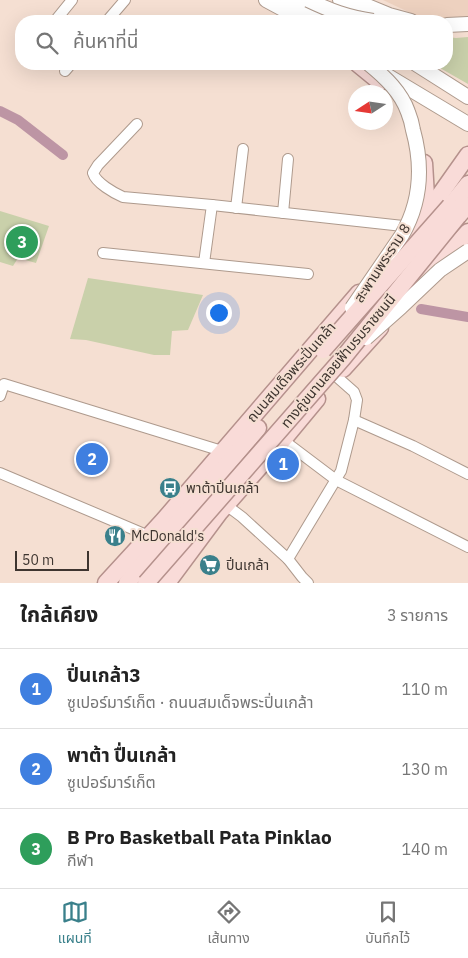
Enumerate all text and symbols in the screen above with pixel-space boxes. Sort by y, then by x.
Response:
search box [15,15,453,70]
icon: search [33,29,61,57]
text: ค้นหาที่นี่ [73,29,138,53]
north arrow [348,85,393,130]
street label: สะพานพระราม 8 [350,220,414,306]
pin: 3 [6,223,38,261]
street label: ทางคู่ขนานลอยฟ้าบรมราชชนนี [277,290,399,432]
your location [206,300,232,326]
street label: ถนนสมเด็จพระปิ่นเกล้า [242,318,339,426]
pin: 2 [76,440,108,478]
pin: 1 [267,445,299,483]
bus stop icon: พาต้าปิ่นเกล้า [158,476,182,500]
place label: พาต้าปิ่นเกล้า [186,479,259,497]
restaurant icon: McDonald's [103,524,127,548]
place label: McDonald's [131,527,204,545]
scale bar [15,548,89,571]
text: 50 m [22,551,54,569]
supermarket icon: ปิ่นเกล้า [198,553,222,577]
place label: ปิ่นเกล้า [225,556,269,574]
text: ใกล้เคียง [20,600,98,628]
text: 3 รายการ [387,605,448,625]
text: ปิ่นเกล้า3 [67,663,141,687]
text: 1 [31,679,41,699]
text: 110 m [401,679,448,699]
text: ซูเปอร์มาร์เก็ต · ถนนสมเด็จพระปิ่นเกล้า [67,692,313,712]
text: พาต้า ปื่นเกล้า [67,743,177,767]
text: 2 [31,759,41,779]
text: 130 m [401,759,448,779]
text: ซูเปอร์มาร์เก็ต [67,772,156,792]
text: B Pro Basketball Pata Pinklao [67,825,332,849]
text: 3 [31,839,41,859]
text: 140 m [401,839,448,859]
text: กีฬา [67,850,94,870]
tab: แผนที่ [58,898,92,949]
tab: เส้นทาง [207,898,250,949]
tab: บันทึกไว้ [365,898,410,949]

